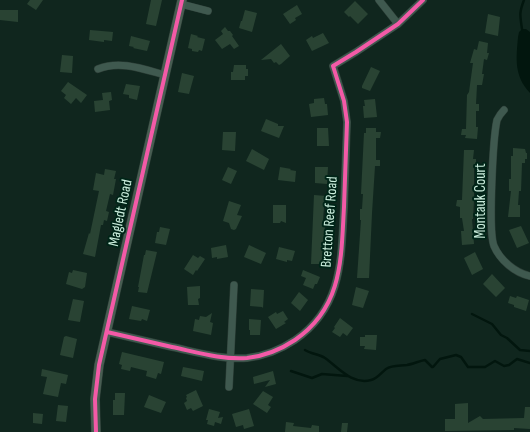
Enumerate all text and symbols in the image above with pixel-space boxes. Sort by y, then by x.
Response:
street label: Montauk Court [472,163,490,239]
street label: Bretton Reef Road [318,176,342,268]
street label: Magledt Road [105,178,137,248]

